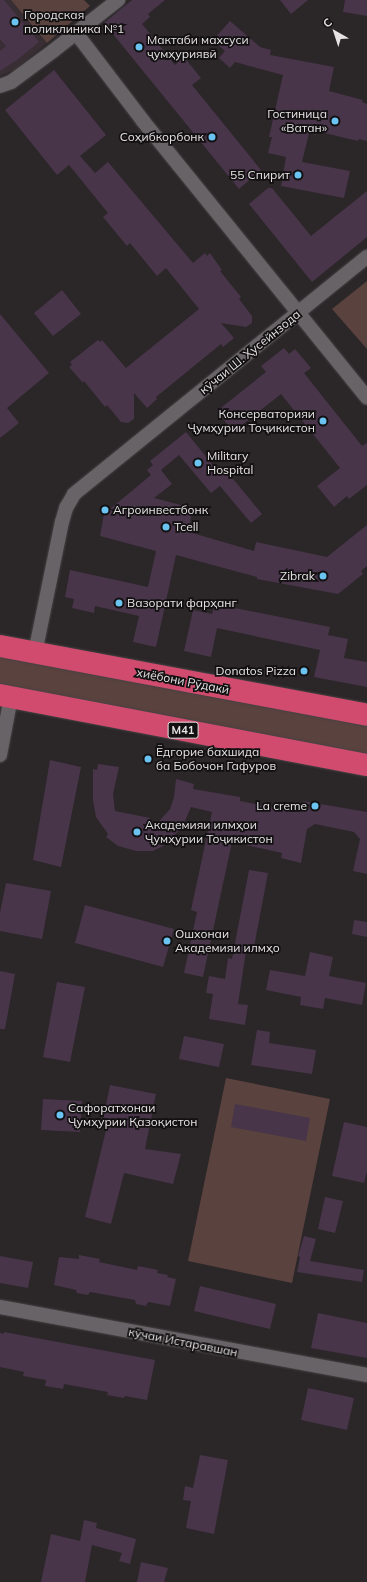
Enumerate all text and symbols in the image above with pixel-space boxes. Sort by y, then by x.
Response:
place label: Городская поликлиника №1 [24,8,124,36]
north arrow [315,12,355,52]
text: С [320,15,335,30]
marker: Городская поликлиника №1 [9,16,21,28]
place label: Мактаби махсуси ҷумҳуриявӣ [147,33,249,61]
marker: Мактаби махсуси ҷумҳуриявӣ [134,42,144,52]
place label: Гостиница «Ватан» [267,107,327,135]
marker: Гостиница «Ватан» [330,116,340,126]
place label: Соҳибкорбонк [120,130,204,144]
marker: Соҳибкорбонк [207,132,217,142]
place label: 55 Спирит [230,168,290,182]
marker: 55 Спирит [293,170,303,180]
street label: кӯчаи Ш. Ҳусейнзода [197,307,303,397]
place label: Консерваторияи Ҷумҳурии Тоҷикистон [187,407,315,435]
marker: Консерваторияи Ҷумҳурии Тоҷикистон [318,416,328,426]
place label: Military Hospital [207,449,253,477]
marker: Military Hospital [192,457,204,469]
place label: Агроинвестбонк [113,503,208,517]
marker: Агроинвестбонк [100,505,110,515]
place label: Tcell [174,520,198,534]
marker: Tcell [161,522,171,532]
place label: Zibrak [280,569,315,583]
marker: Zibrak [318,571,328,581]
place label: Вазорати фарҳанг [127,596,237,610]
marker: Вазорати фарҳанг [114,598,124,608]
place label: Donatos Pizza [216,664,296,678]
street label: хиёбони Рӯдакӣ [135,665,231,697]
marker: Donatos Pizza [299,666,309,676]
road number: M41 [167,721,199,739]
place label: Ёдгорие бахшида ба Бобочон Гафуров [156,745,276,773]
marker: Ёдгорие бахшида ба Бобочон Гафуров [143,754,153,764]
place label: La creme [256,799,307,813]
marker: La creme [310,801,320,811]
place label: Академияи илмҳои Ҷумҳурии Тоҷикистон [145,818,273,846]
marker: Академияи илмҳои Ҷумҳурии Тоҷикистон [132,827,142,837]
place label: Ошхонаи Академияи илмҳо [175,927,280,955]
marker: Ошхонаи Академияи илмҳо [162,936,172,946]
place label: Сафоратхонаи Ҷумҳурии Қазоқистон [68,1101,198,1129]
marker: Сафоратхонаи Ҷумҳурии Қазоқистон [55,1110,65,1120]
street label: кӯчаи Истаравшан [127,1324,239,1360]

